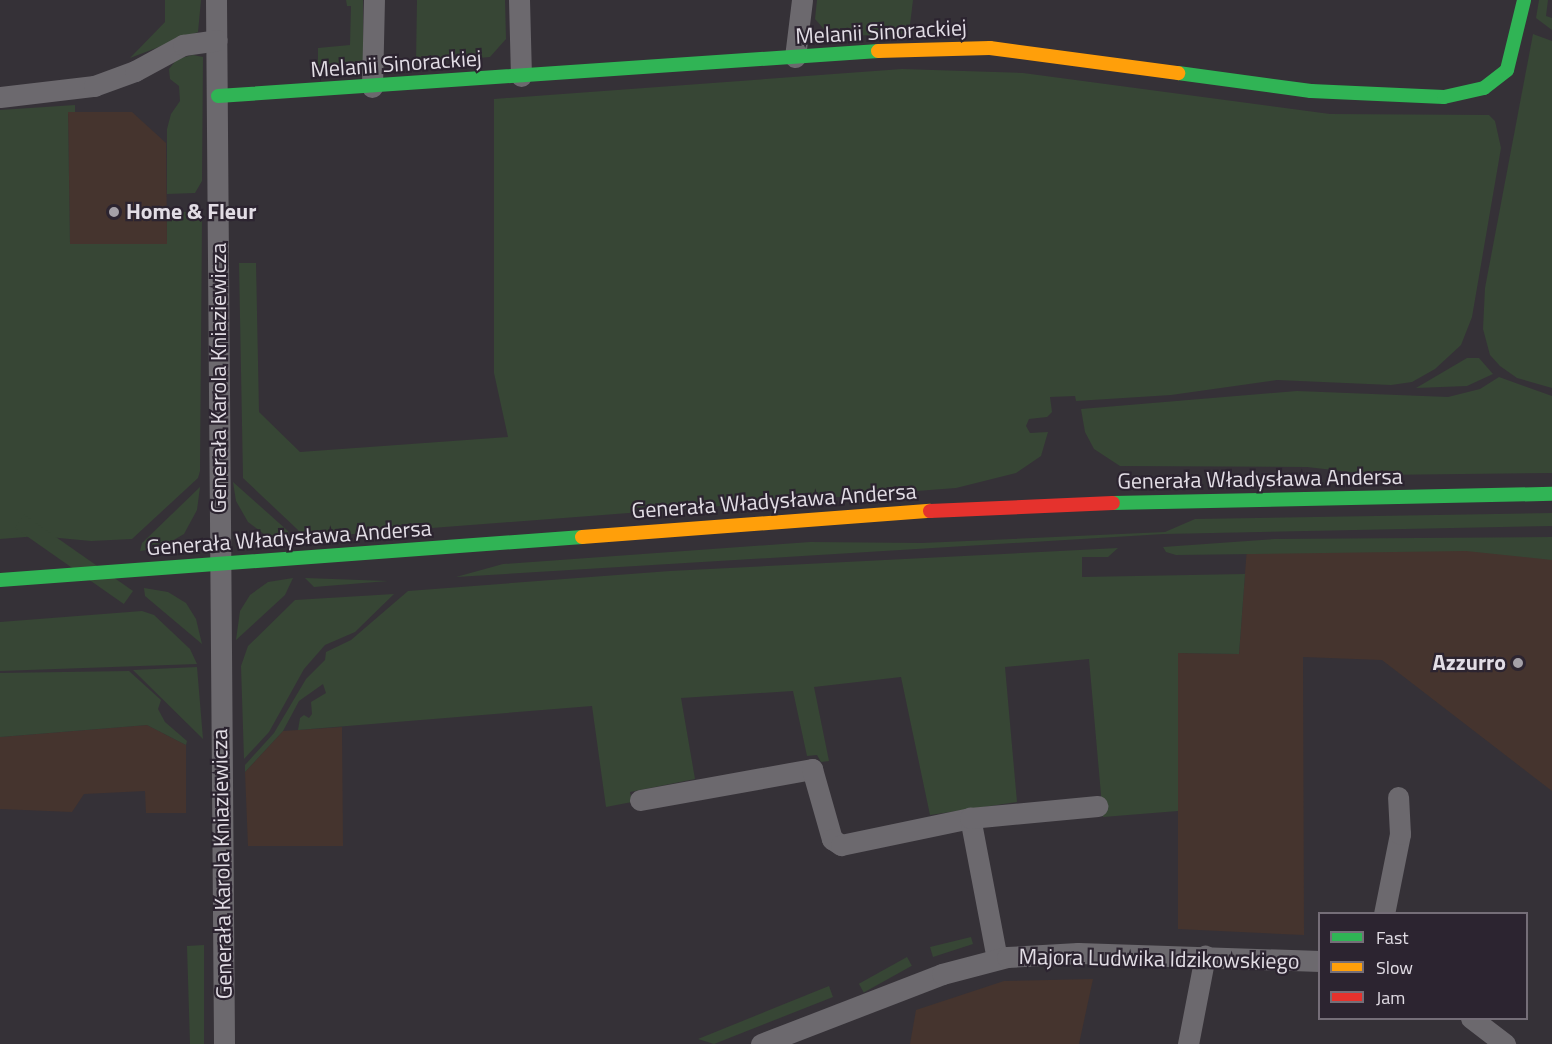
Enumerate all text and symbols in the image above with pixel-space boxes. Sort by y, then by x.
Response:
street label: Melanii Sinorackiej [795,14,967,50]
street label: Melanii Sinorackiej [310,45,482,83]
place label: Home & Fleur [126,199,256,225]
marker: Home & Fleur [107,205,121,219]
street label: Generała Karola Kniaziewicza [206,243,232,513]
street label: Generała Władysława Andersa [1117,463,1403,495]
street label: Generała Władysława Andersa [631,478,917,524]
street label: Generała Władysława Andersa [146,515,432,561]
place label: Azzurro [1433,650,1506,676]
marker: Azzurro [1511,656,1525,670]
street label: Generała Karola Kniaziewicza [206,729,238,999]
legend [1318,912,1528,1020]
text: Fast [1376,924,1409,951]
street label: Majora Ludwika Idzikowskiego [1018,943,1300,975]
text: Slow [1376,954,1413,981]
text: Jam [1376,984,1405,1011]

